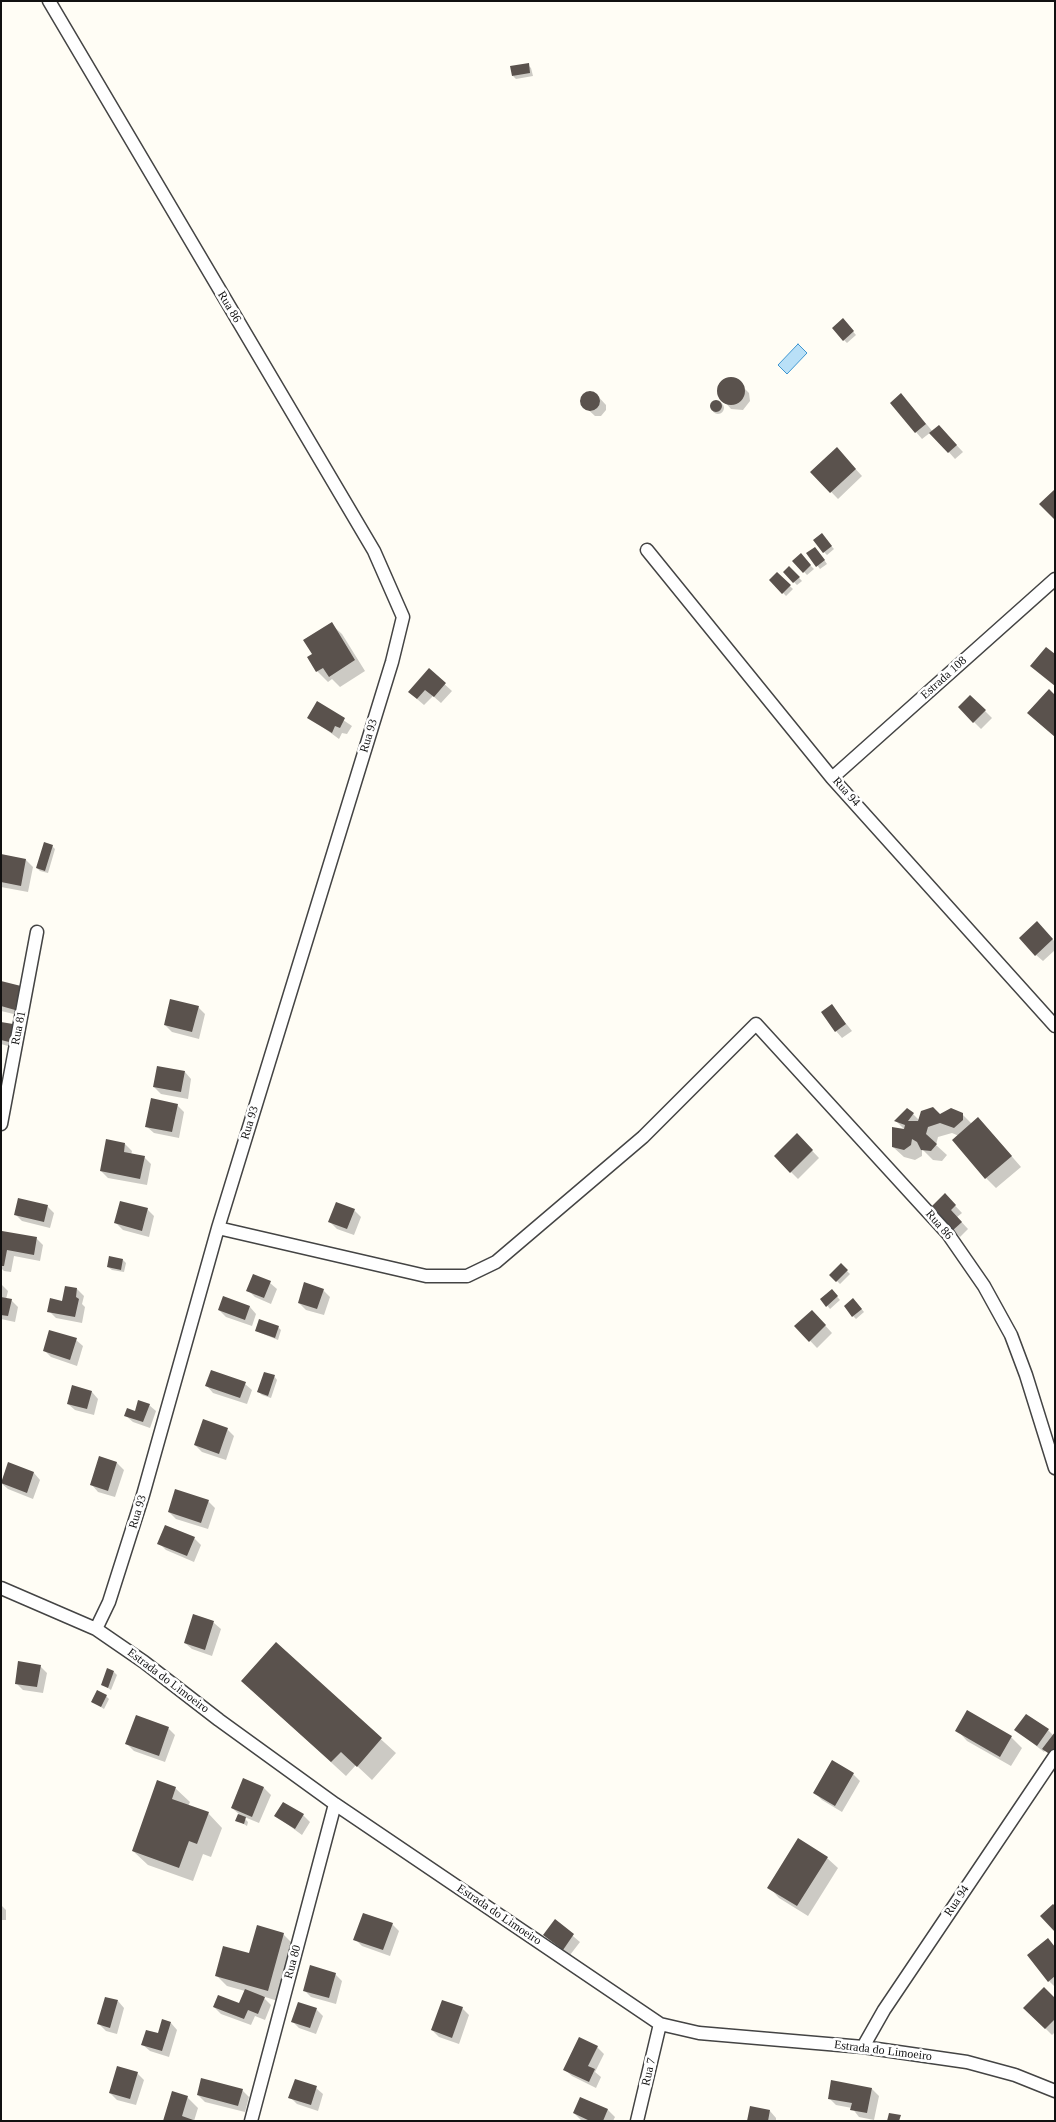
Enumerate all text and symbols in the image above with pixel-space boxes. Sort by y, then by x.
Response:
street label: Rua 86 [214,289,244,325]
street label: Estrada 108 [918,654,970,702]
street label: Rua 93 [357,717,381,755]
street label: Rua 94 [829,774,863,810]
street label: Rua 81 [9,1010,29,1046]
street label: Rua 93 [238,1104,262,1142]
street label: Rua 86 [922,1207,956,1243]
street label: Rua 93 [126,1493,150,1531]
street label: Estrada do Limoeiro [124,1646,212,1716]
street label: Estrada do Limoeiro [454,1881,544,1949]
street label: Rua 94 [941,1883,973,1919]
street label: Rua 80 [282,1944,304,1980]
street label: Estrada do Limoeiro [833,2038,933,2064]
street label: Rua 7 [639,2057,659,2087]

